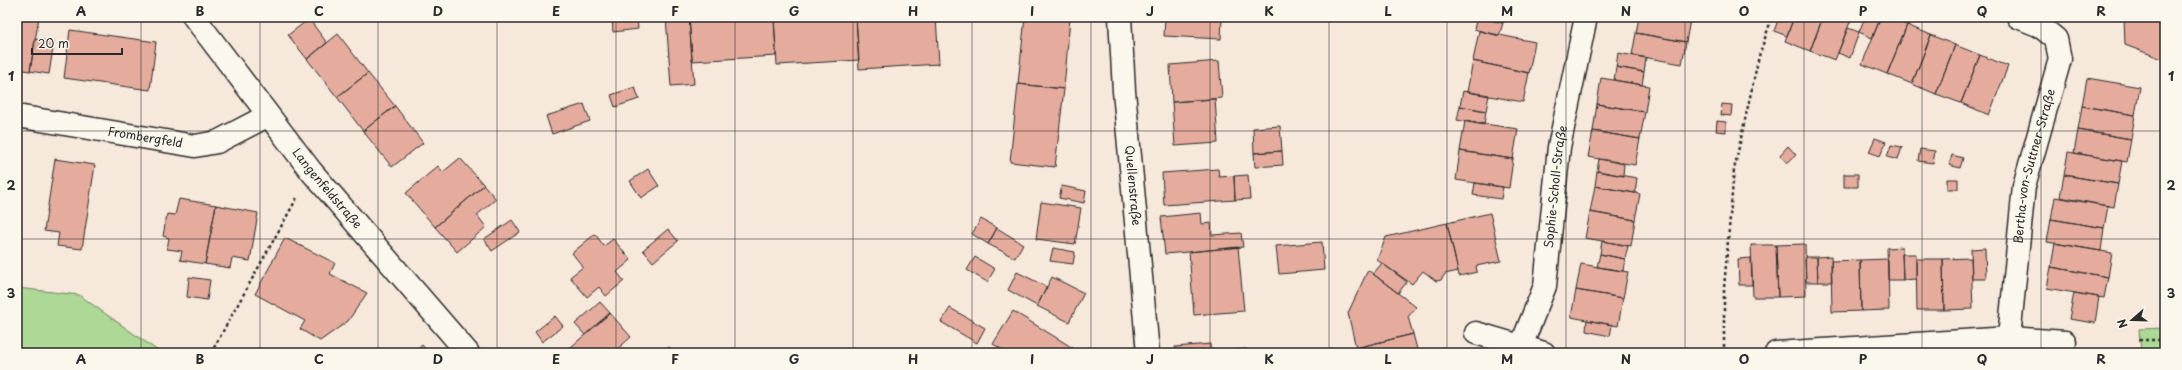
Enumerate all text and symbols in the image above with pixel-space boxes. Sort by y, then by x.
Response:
text: A [76,1,86,20]
text: B [196,1,205,20]
text: C [314,1,324,20]
text: D [433,1,443,20]
text: E [552,1,560,20]
text: F [671,1,679,20]
text: G [789,1,799,20]
text: H [908,1,918,20]
text: I [1030,1,1034,20]
text: J [1146,1,1154,20]
text: K [1264,1,1274,20]
text: L [1384,1,1392,20]
text: M [1501,1,1513,20]
text: N [1621,1,1631,20]
text: O [1739,1,1749,20]
text: P [1859,1,1868,20]
text: Q [1977,1,1987,20]
text: R [2096,1,2106,20]
scale bar [32,30,122,56]
text: 20 m [38,34,69,52]
text: 1 [8,66,14,85]
text: 1 [2168,66,2174,85]
street label: Bertha-von-Suttner-Straße [2008,87,2059,244]
street label: Frombergfeld [107,121,184,152]
street label: Sophie-Scholl-Straße [1539,124,1571,249]
street label: Langenfeldstraße [288,144,367,232]
street label: Quellenstraße [1121,144,1146,226]
text: 2 [6,175,16,194]
text: 2 [2166,175,2176,194]
text: 3 [7,283,16,302]
text: 3 [2167,283,2176,302]
north arrow [2112,300,2152,340]
text: N [2113,316,2132,331]
text: A [76,349,86,368]
text: B [196,349,205,368]
text: C [314,349,324,368]
text: D [433,349,443,368]
text: E [552,349,560,368]
text: F [671,349,679,368]
text: G [789,349,799,368]
text: H [908,349,918,368]
text: I [1030,349,1034,368]
text: J [1146,349,1154,368]
text: K [1264,349,1274,368]
text: L [1384,349,1392,368]
text: M [1501,349,1513,368]
text: N [1621,349,1631,368]
text: O [1739,349,1749,368]
text: P [1859,349,1868,368]
text: Q [1977,349,1987,368]
text: R [2096,349,2106,368]

